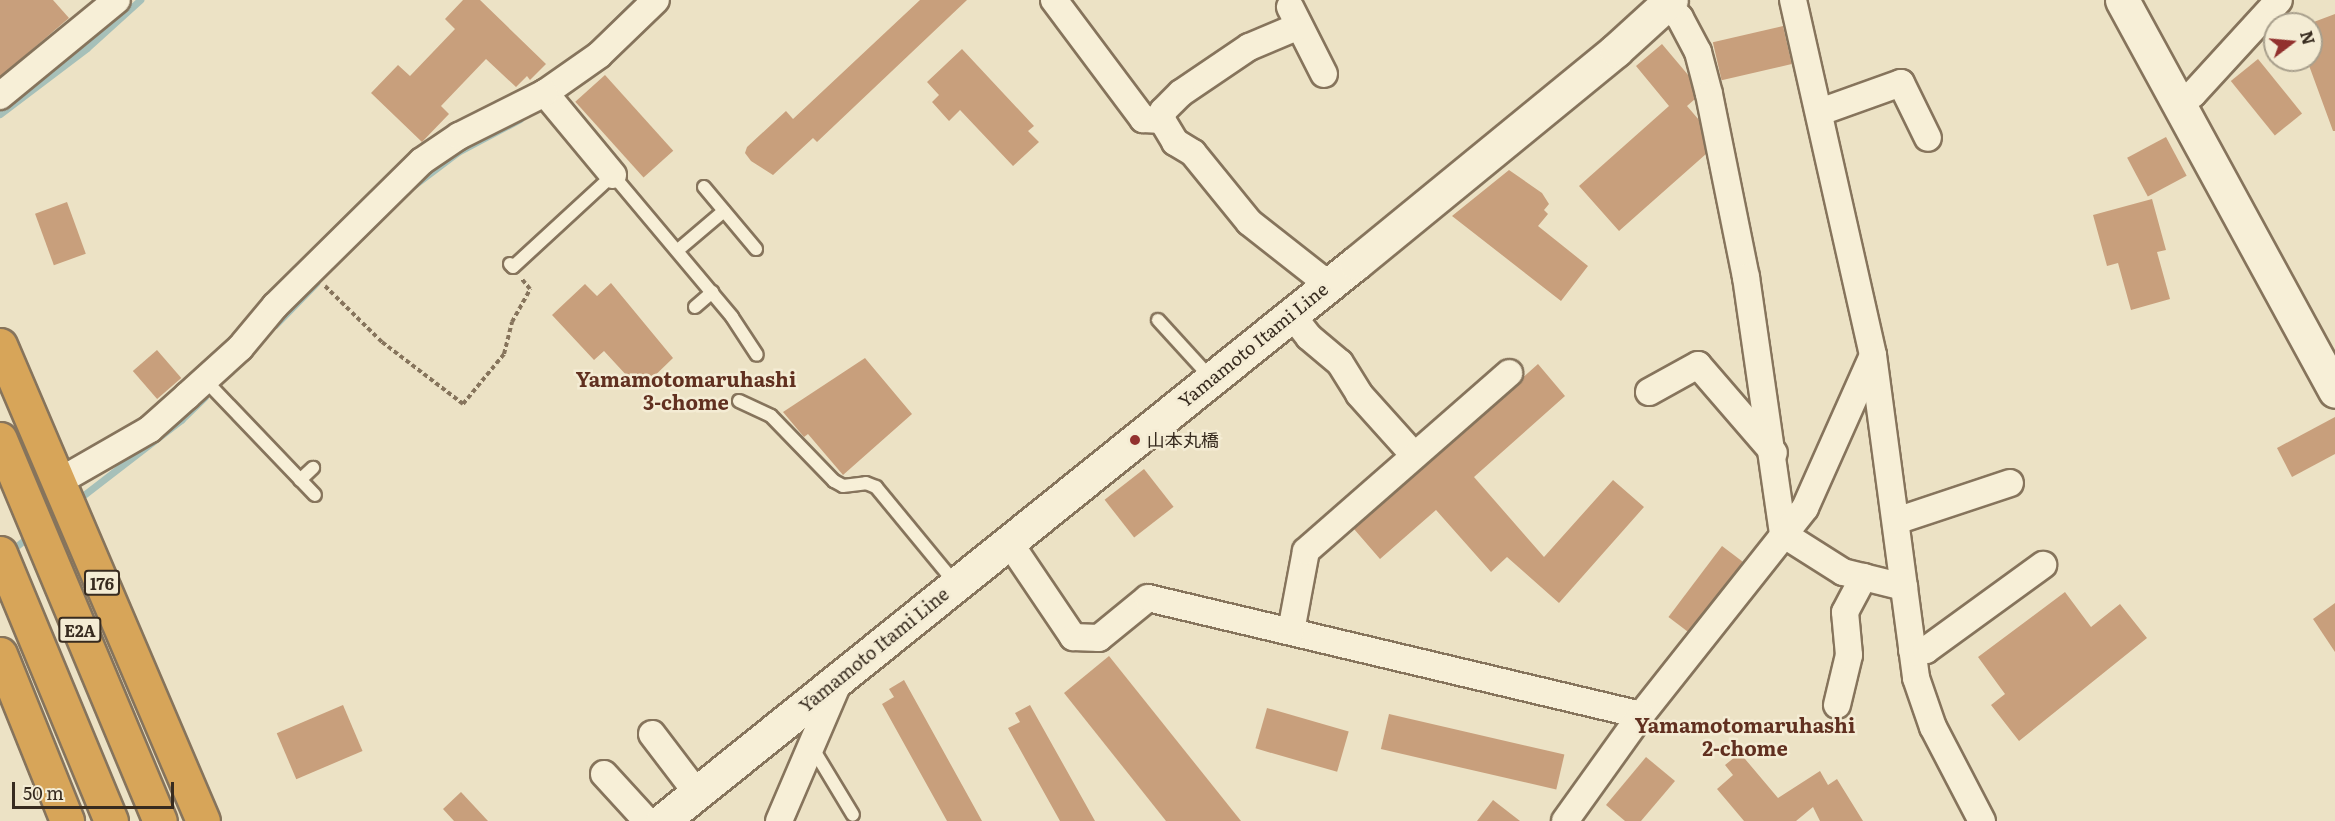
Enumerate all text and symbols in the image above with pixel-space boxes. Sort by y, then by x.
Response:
north arrow [2263,12,2323,72]
text: N [2295,28,2322,47]
street label: Yamamoto Itami Line [1174,278,1332,412]
district label: Yamamotomaruhashi 3-chome [576,366,796,413]
place label: 山本丸橋 [1147,429,1219,451]
marker: 山本丸橋 [1128,433,1142,447]
road number: 176 [84,570,120,596]
street label: Yamamoto Itami Line [795,583,953,717]
road number: E2A [58,617,103,643]
district label: Yamamotomaruhashi 2-chome [1635,712,1855,759]
scale bar [15,770,177,808]
text: 50 m [23,779,64,806]

